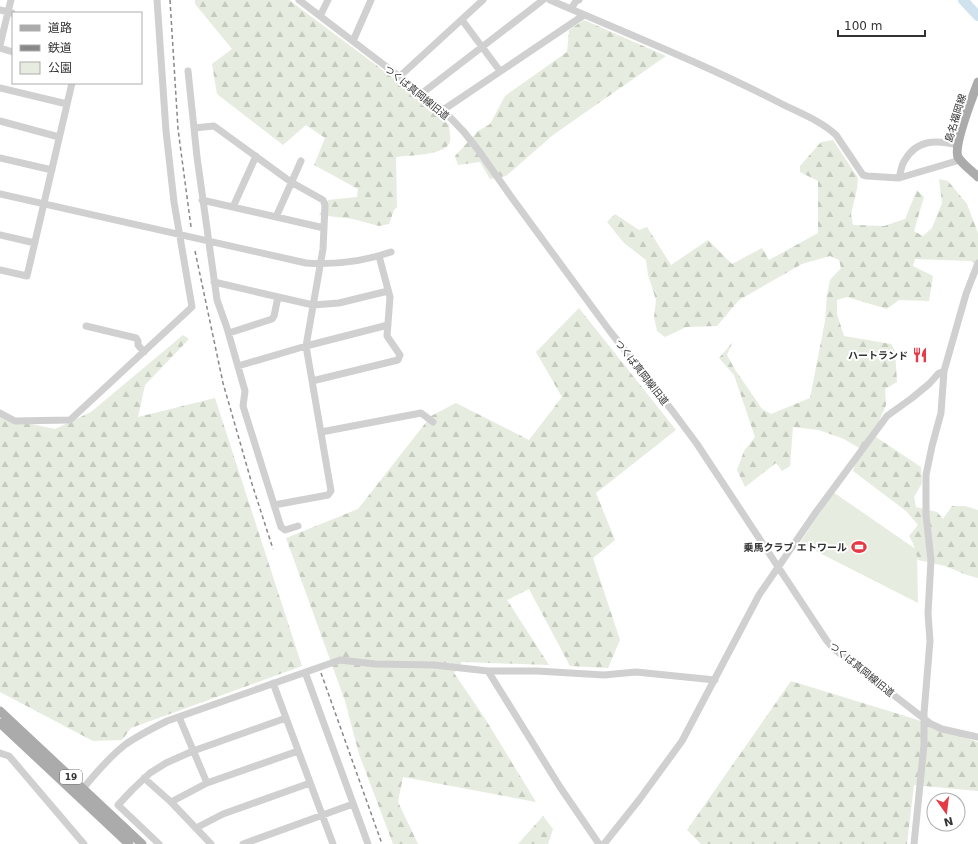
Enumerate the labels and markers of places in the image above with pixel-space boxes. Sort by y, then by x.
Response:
restaurant icon: ハートランド [911,346,929,364]
place label: ハートランド [848,350,908,361]
sports icon: 乗馬クラブ エトワール [850,538,868,556]
place label: 乗馬クラブ エトワール [744,542,847,553]

